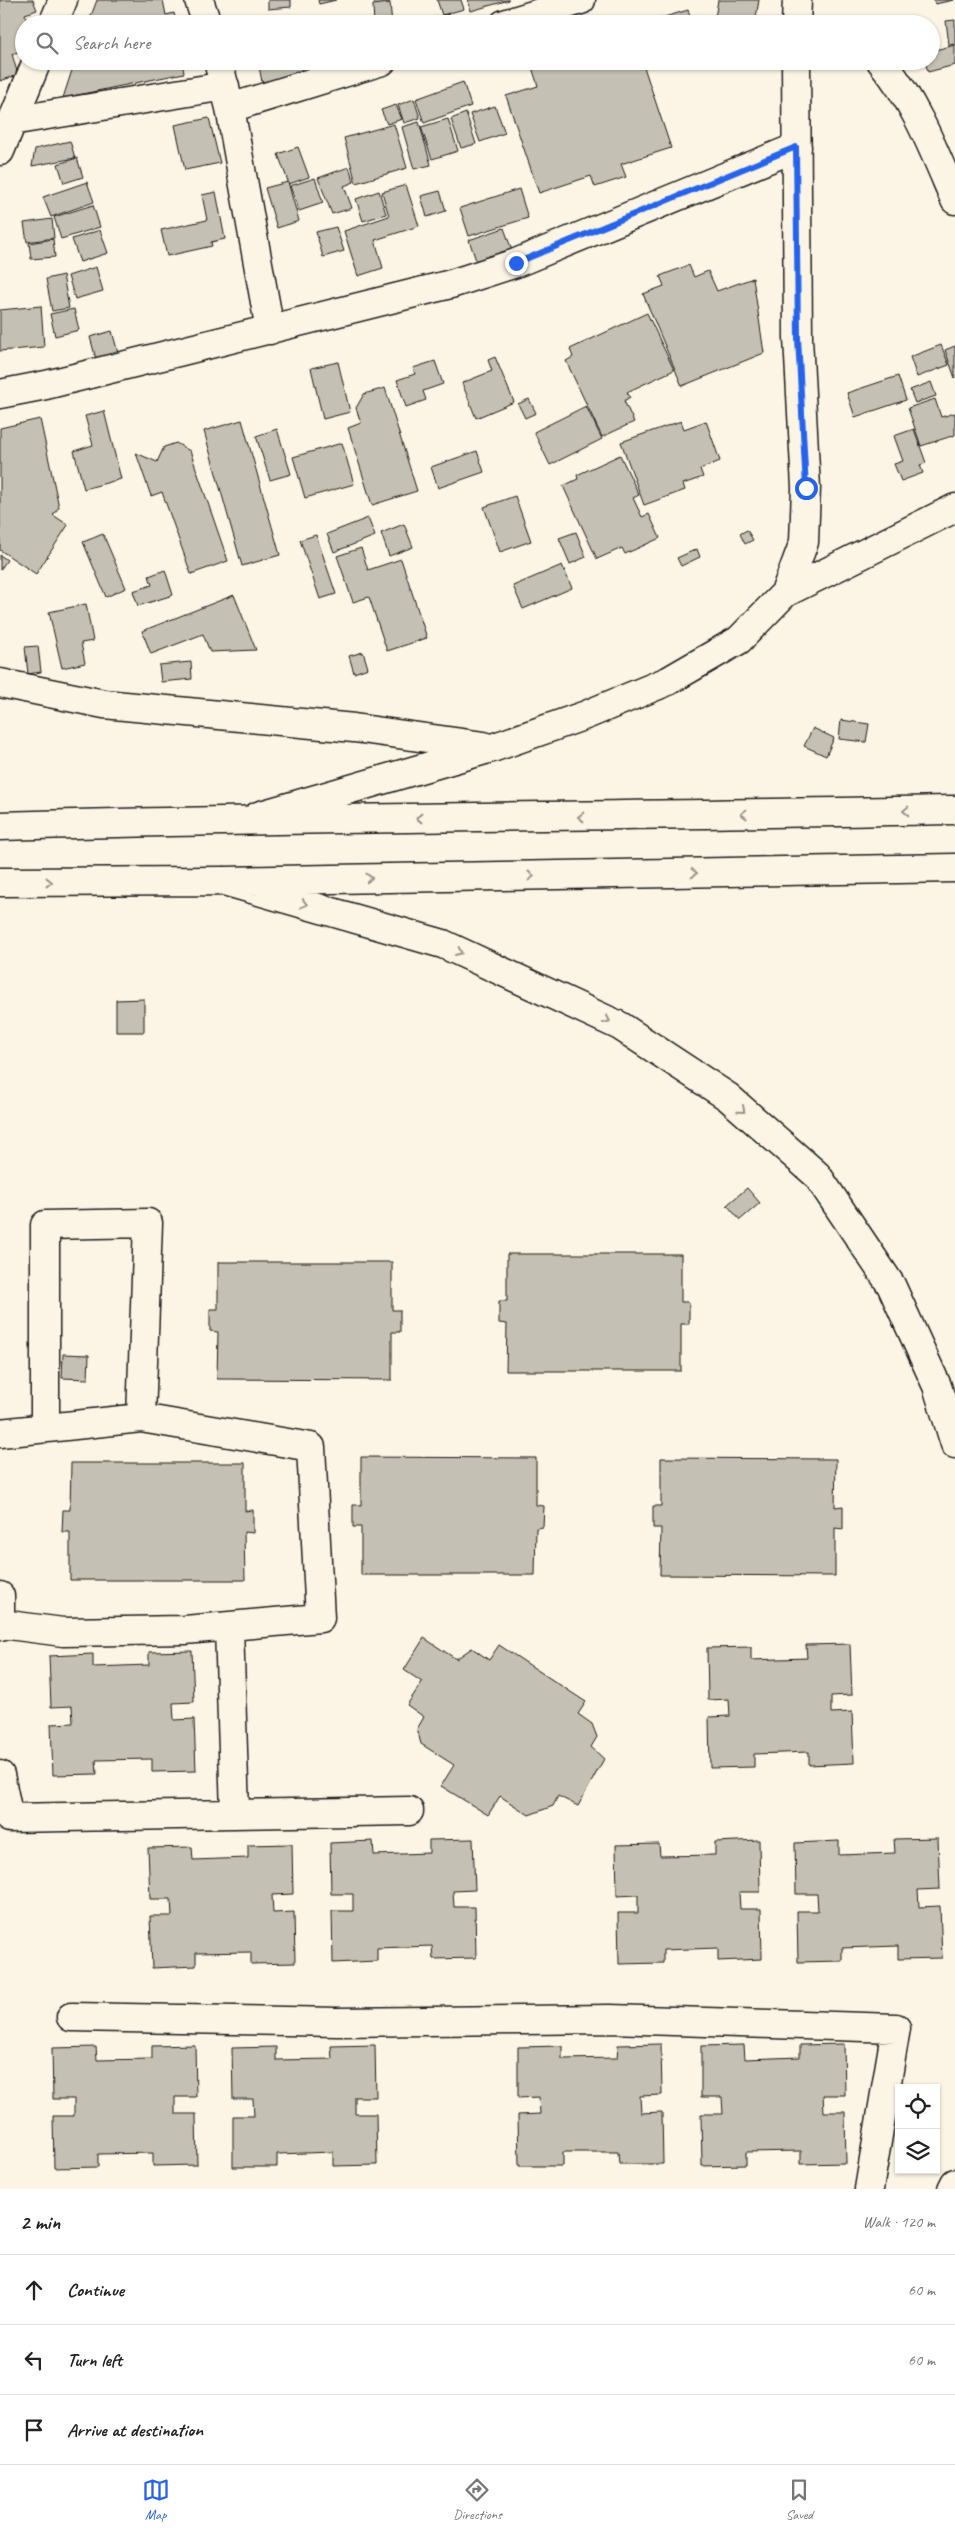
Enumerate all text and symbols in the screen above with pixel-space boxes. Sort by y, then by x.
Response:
search box [15,15,940,70]
icon: search [33,29,61,57]
text: Search here [73,31,150,55]
route end [505,252,528,275]
route start [795,477,818,500]
one-way arrow [902,805,910,816]
one-way arrow [740,809,748,819]
one-way arrow [577,812,585,822]
one-way arrow [415,813,422,823]
one-way arrow [690,868,698,878]
one-way arrow [528,871,535,881]
one-way arrow [365,873,373,884]
one-way arrow [45,877,53,887]
one-way arrow [300,899,308,909]
one-way arrow [454,946,463,956]
one-way arrow [602,1014,611,1024]
one-way arrow [737,1104,746,1113]
map controls [895,2084,940,2174]
button: locate [895,2084,940,2129]
button: layers [895,2129,940,2174]
text: 2 min [20,2209,60,2235]
text: Walk · 120 m [863,2212,935,2232]
icon: ahead [20,2276,48,2304]
text: Continue [67,2278,124,2302]
text: 60 m [908,2280,935,2300]
icon: left [20,2346,48,2374]
text: Turn left [67,2348,122,2372]
text: 60 m [908,2350,935,2370]
icon: arrive [20,2416,48,2444]
text: Arrive at destination [67,2418,203,2442]
tab: Map [142,2476,170,2523]
tab: Directions [453,2476,502,2523]
tab: Saved [785,2476,813,2523]

